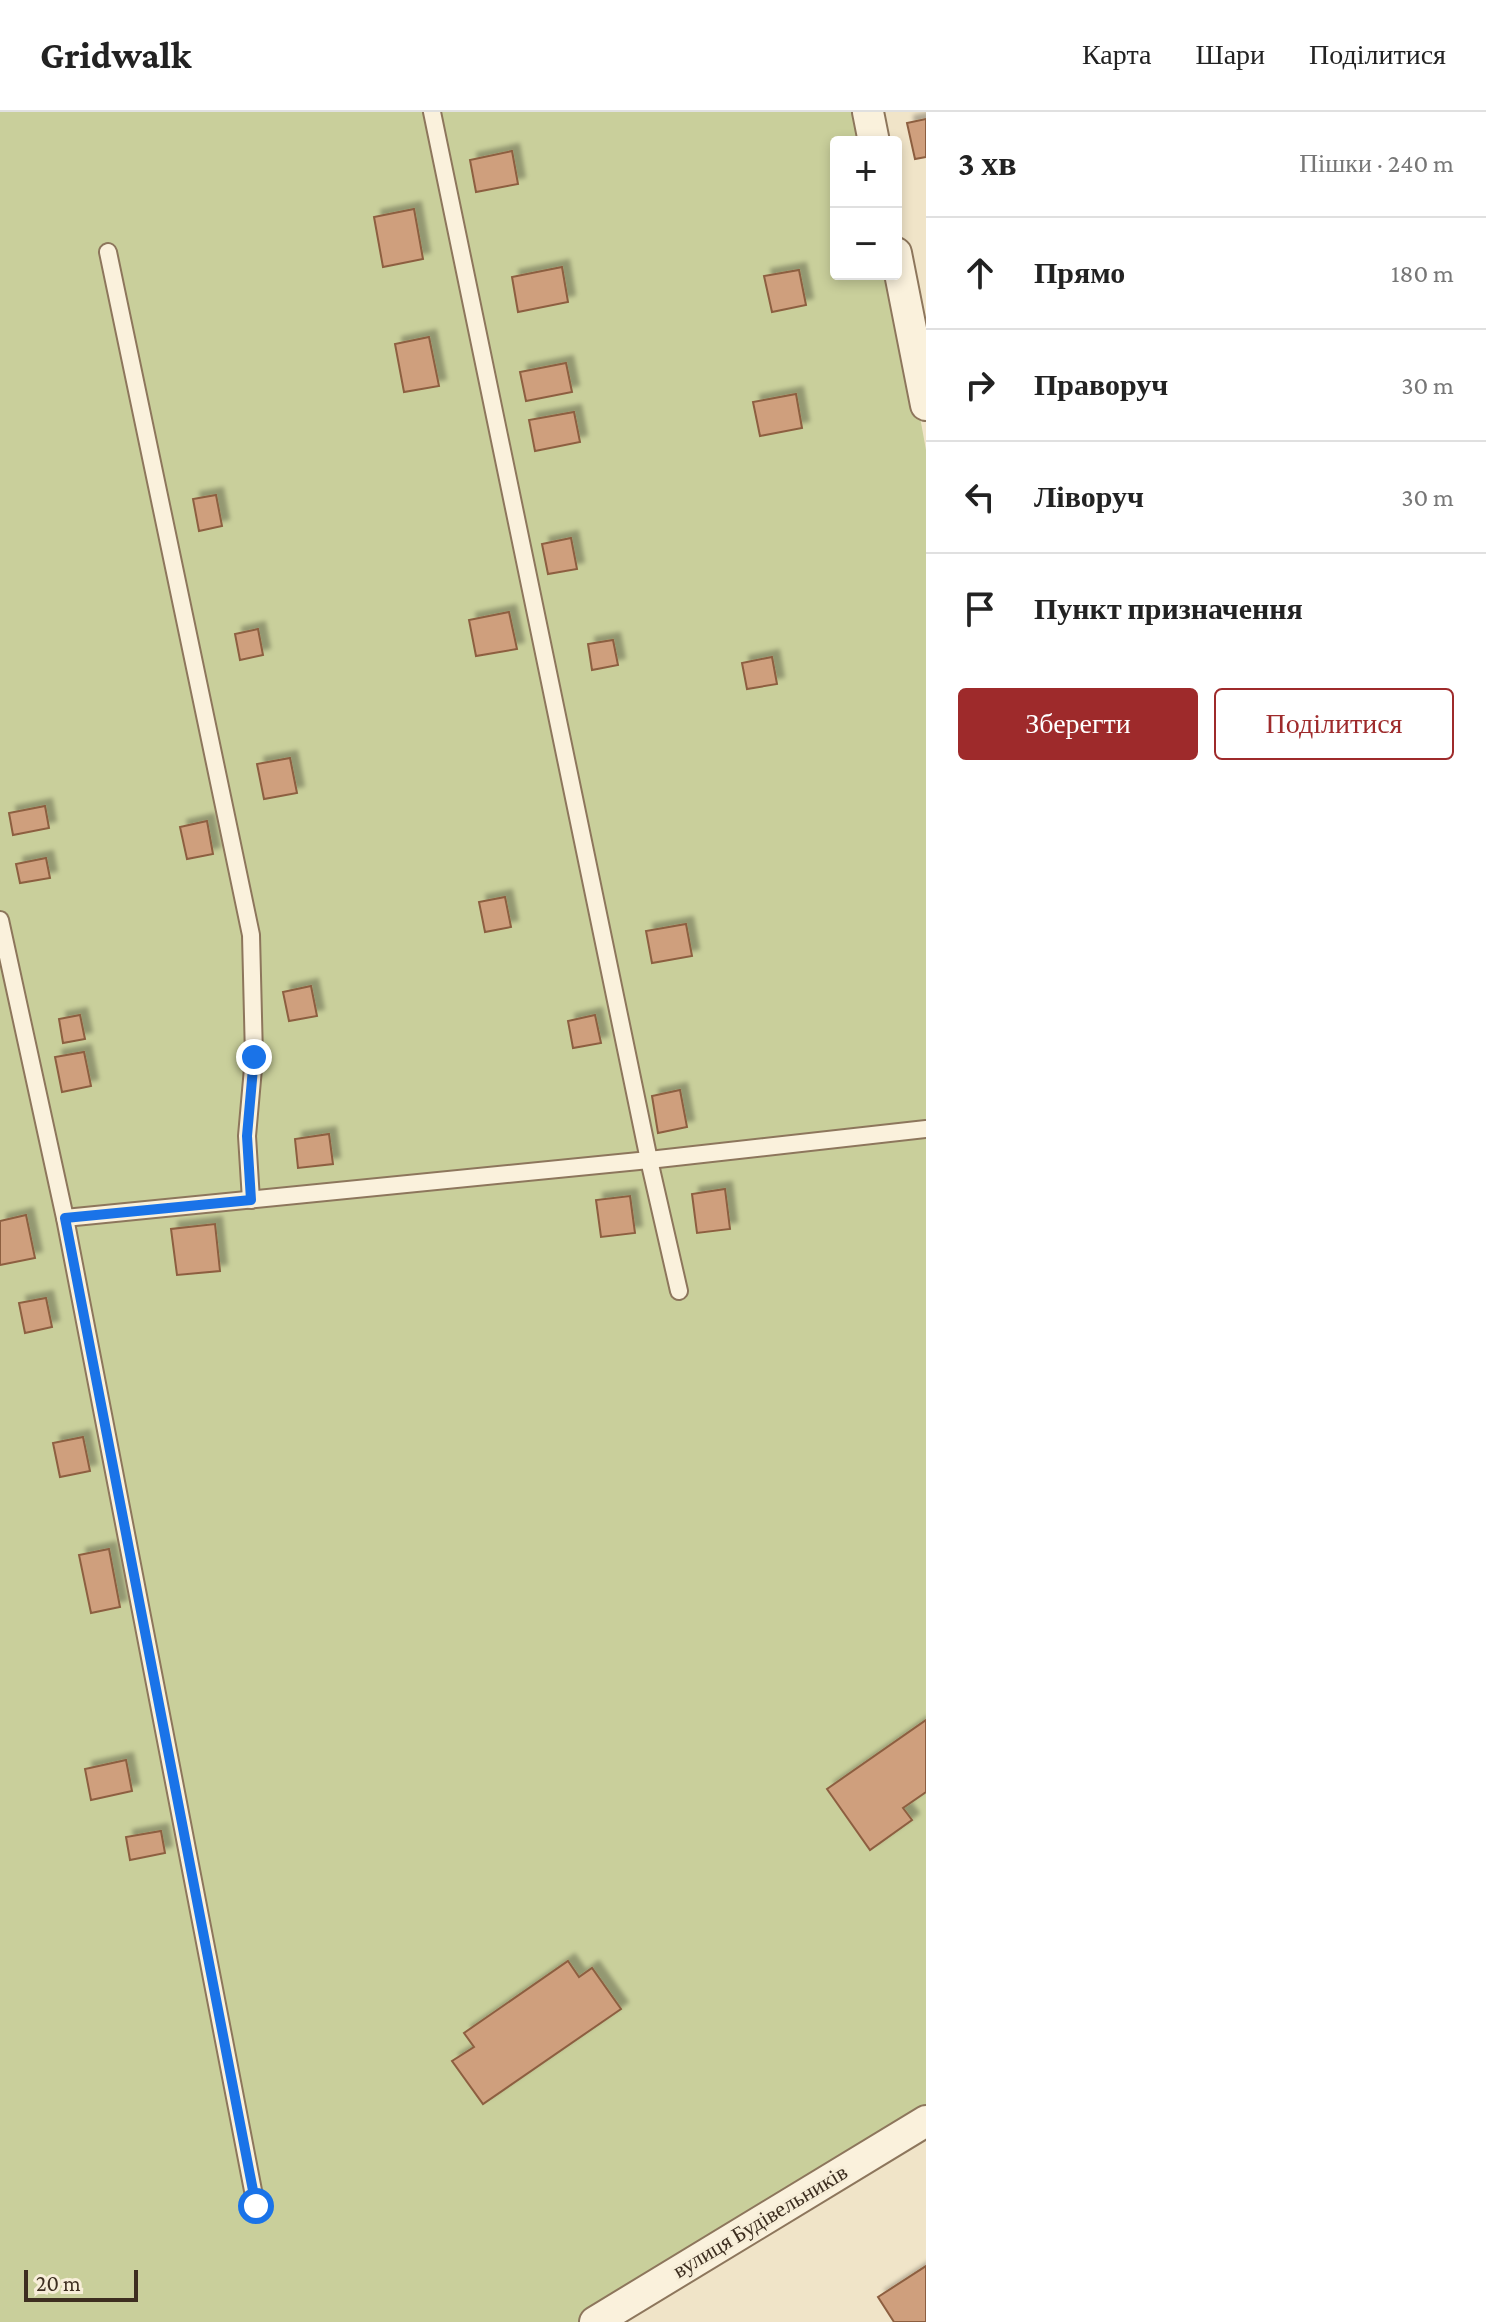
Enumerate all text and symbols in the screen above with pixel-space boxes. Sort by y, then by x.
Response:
text: Gridwalk [40,34,192,76]
text: Карта [1082,39,1151,70]
text: Шари [1195,39,1265,70]
text: Поділитися [1309,39,1446,70]
map controls [830,136,902,280]
button: + [830,136,902,208]
text: 3 хв [958,145,1017,182]
text: Пішки · 240 m [1299,149,1454,178]
button: − [830,208,902,280]
icon: ahead [958,251,1002,295]
text: Прямо [1034,256,1125,289]
text: 180 m [1391,259,1454,288]
icon: right [958,363,1002,407]
text: Праворуч [1034,368,1168,401]
text: 30 m [1401,371,1454,400]
icon: left [958,475,1002,519]
text: Ліворуч [1034,480,1144,513]
text: 30 m [1401,483,1454,512]
icon: arrive [958,587,1002,631]
text: Пункт призначення [1034,592,1303,625]
button: Зберегти [958,688,1198,760]
button: Поділитися [1214,688,1454,760]
route end [236,1039,272,1075]
street label: вулиця Будівельників [668,2159,852,2283]
route start [238,2188,274,2224]
scale bar [24,2266,138,2302]
text: 20 m [36,2271,81,2296]

